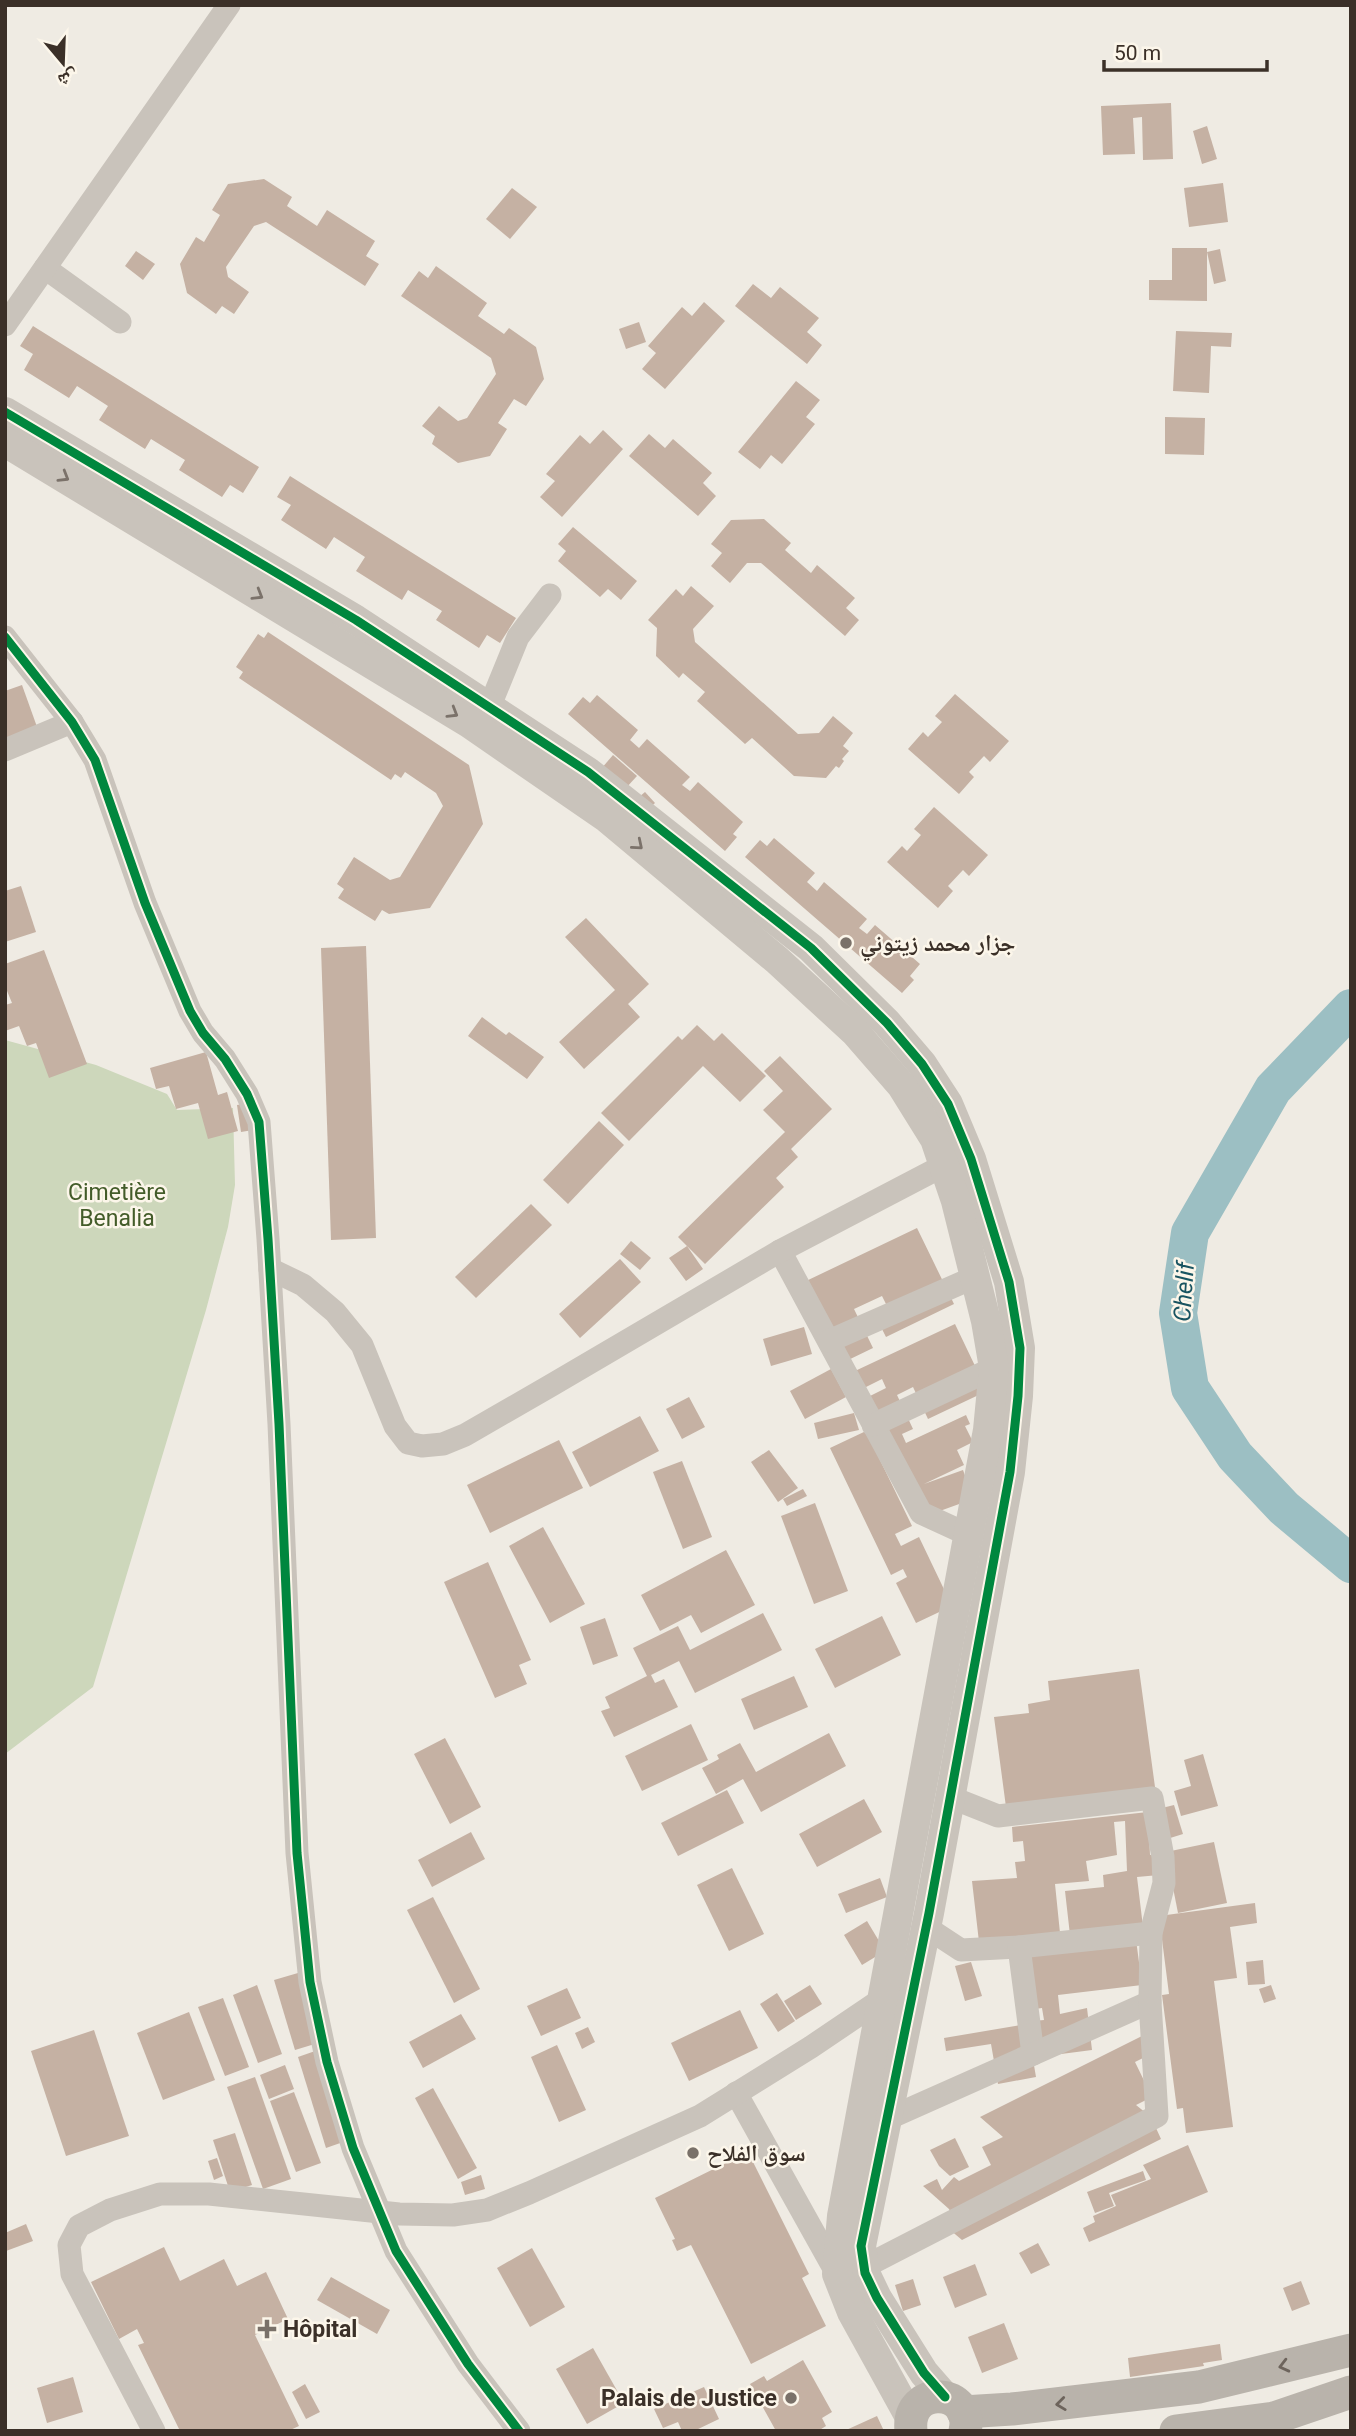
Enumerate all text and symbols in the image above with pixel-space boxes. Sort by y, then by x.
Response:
north arrow [28,28,98,98]
scale bar [1104,28,1267,72]
text: 50 m [1114,41,1161,65]
text: ش [55,64,82,93]
one-way arrow [56,469,69,482]
one-way arrow [251,587,264,600]
one-way arrow [445,705,458,718]
one-way arrow [631,836,643,849]
place label: جزار محمد زيتوني [860,930,1016,962]
marker: جزار محمد زيتوني [838,935,854,951]
park label: Cimetière Benalia [68,1179,166,1232]
water label: Chelif [1168,1259,1200,1323]
place label: سوق الفلاح [707,2140,806,2168]
marker: سوق الفلاح [685,2145,701,2161]
place label: Hôpital [283,2316,357,2343]
marker: Hôpital [257,2319,277,2339]
one-way arrow [1279,2358,1291,2372]
place label: Palais de Justice [601,2385,777,2412]
marker: Palais de Justice [783,2390,799,2406]
one-way arrow [1055,2396,1066,2411]

